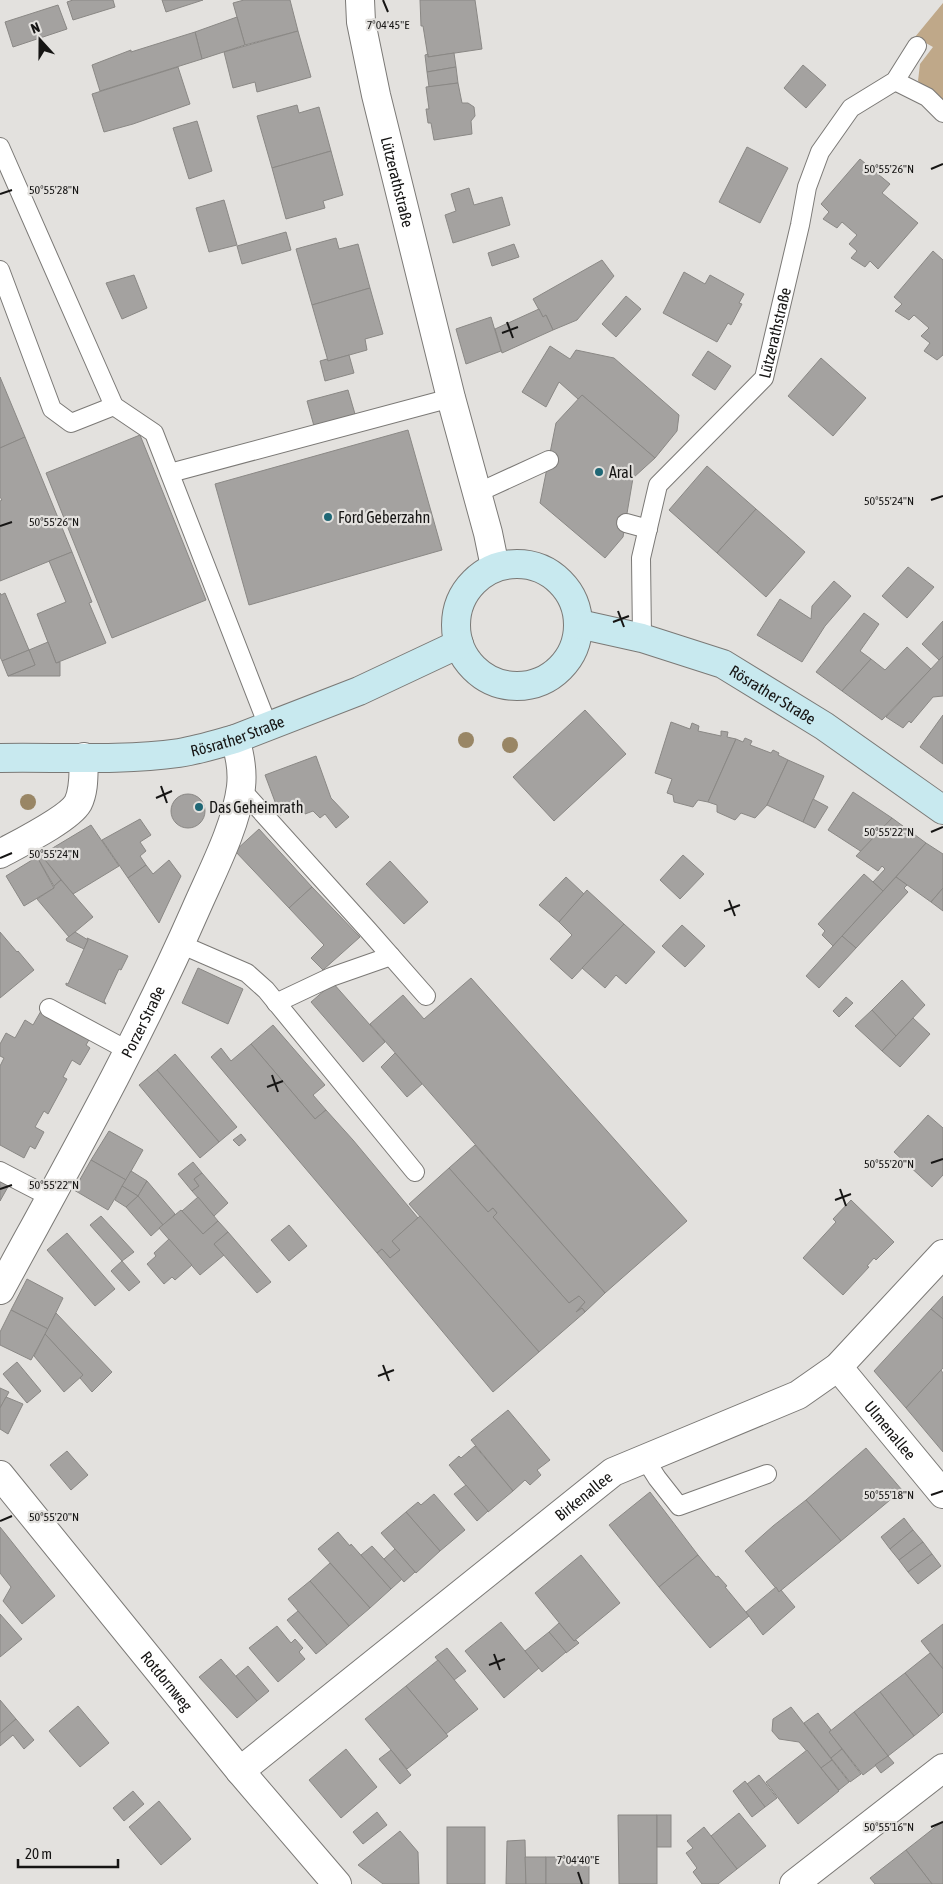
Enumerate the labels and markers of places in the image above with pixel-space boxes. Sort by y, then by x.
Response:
place label: Aral [609,463,634,481]
marker: Aral [593,466,605,478]
place label: Ford Geberzahn [338,508,430,526]
marker: Ford Geberzahn [322,511,334,523]
place label: Das Geheimrath [209,798,303,816]
marker: Das Geheimrath [193,801,205,813]

